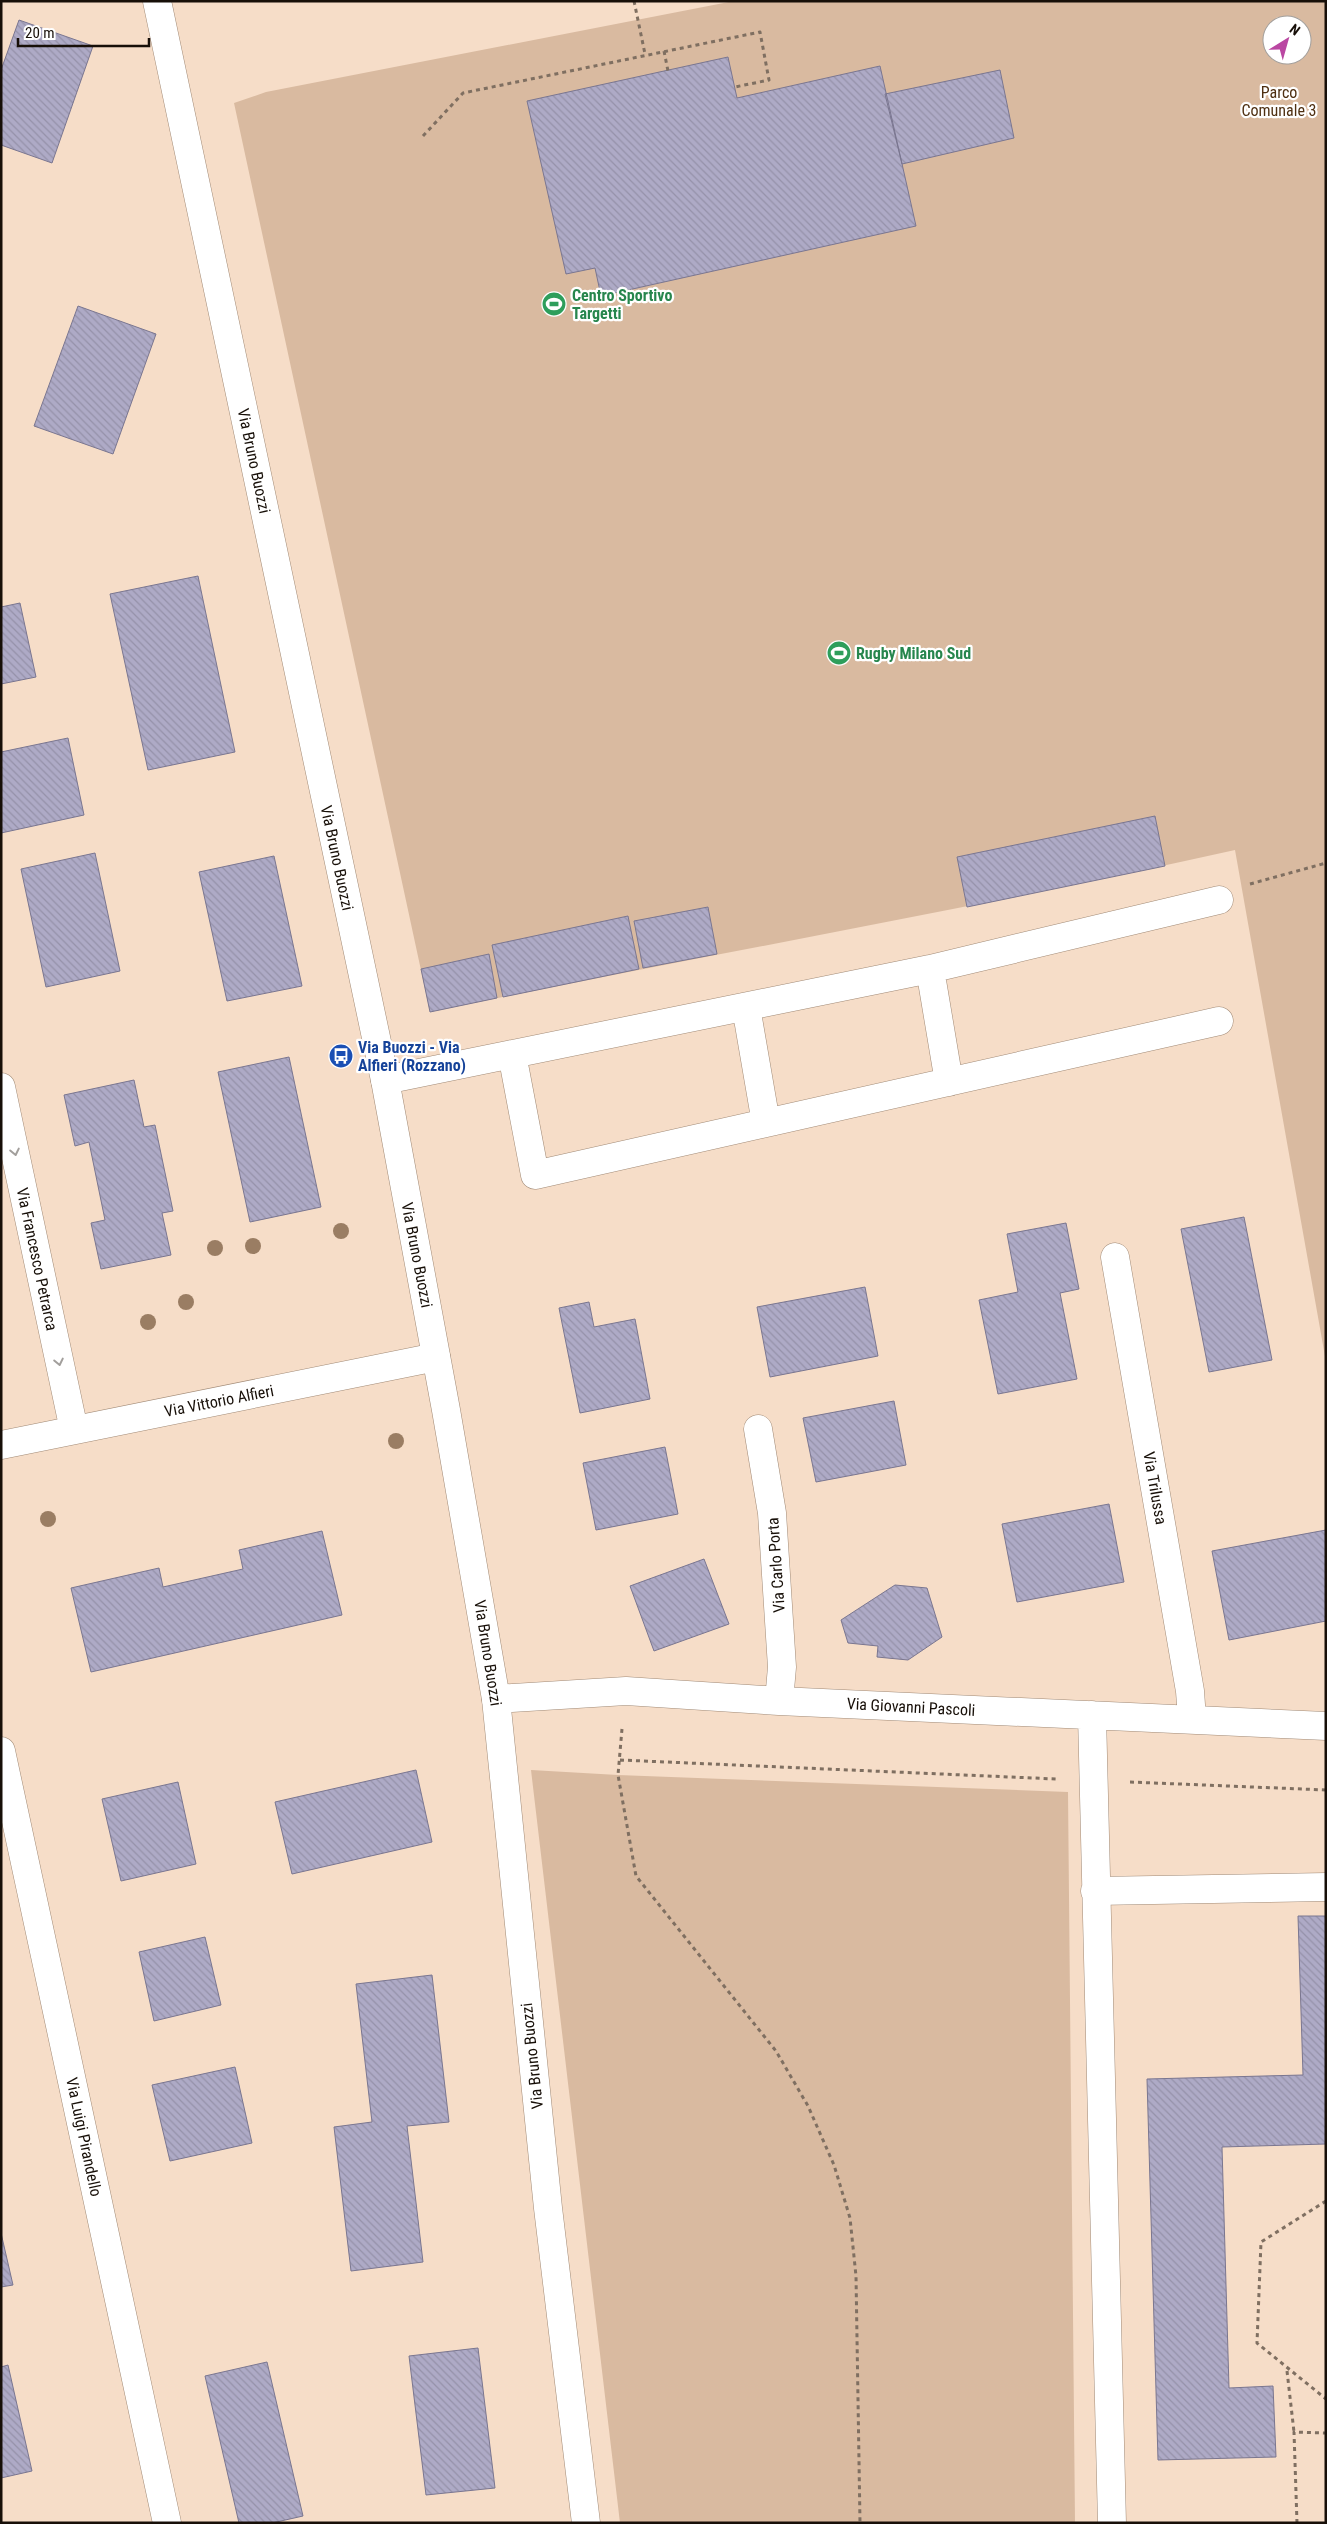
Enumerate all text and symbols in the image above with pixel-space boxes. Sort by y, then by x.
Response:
scale bar [18,15,149,47]
north arrow [1262,15,1312,65]
text: N [1287,21,1303,39]
text: 20 m [25,24,55,42]
park label: Parco Comunale 3 [1241,83,1317,120]
place label: Centro Sportivo Targetti [572,286,672,323]
sports icon: Centro Sportivo Targetti [541,291,567,317]
street label: Via Bruno Buozzi [234,407,274,515]
sports icon: Rugby Milano Sud [826,640,852,666]
place label: Rugby Milano Sud [856,644,971,663]
street label: Via Bruno Buozzi [317,804,357,912]
place label: Via Buozzi - Via Alfieri (Rozzano) [358,1038,466,1075]
bus stop icon: Via Buozzi - Via Alfieri (Rozzano) [328,1043,354,1069]
one-way arrow [9,1148,20,1156]
street label: Via Francesco Petrarca [13,1186,61,1332]
street label: Via Bruno Buozzi [397,1201,437,1309]
one-way arrow [54,1358,64,1367]
street label: Via Vittorio Alfieri [163,1381,275,1421]
street label: Via Trilussa [1139,1450,1171,1526]
street label: Via Carlo Porta [763,1517,789,1613]
street label: Via Bruno Buozzi [470,1599,506,1707]
street label: Via Giovanni Pascoli [846,1694,976,1720]
street label: Via Bruno Buozzi [517,2002,547,2110]
street label: Via Luigi Pirandello [62,2076,106,2198]

